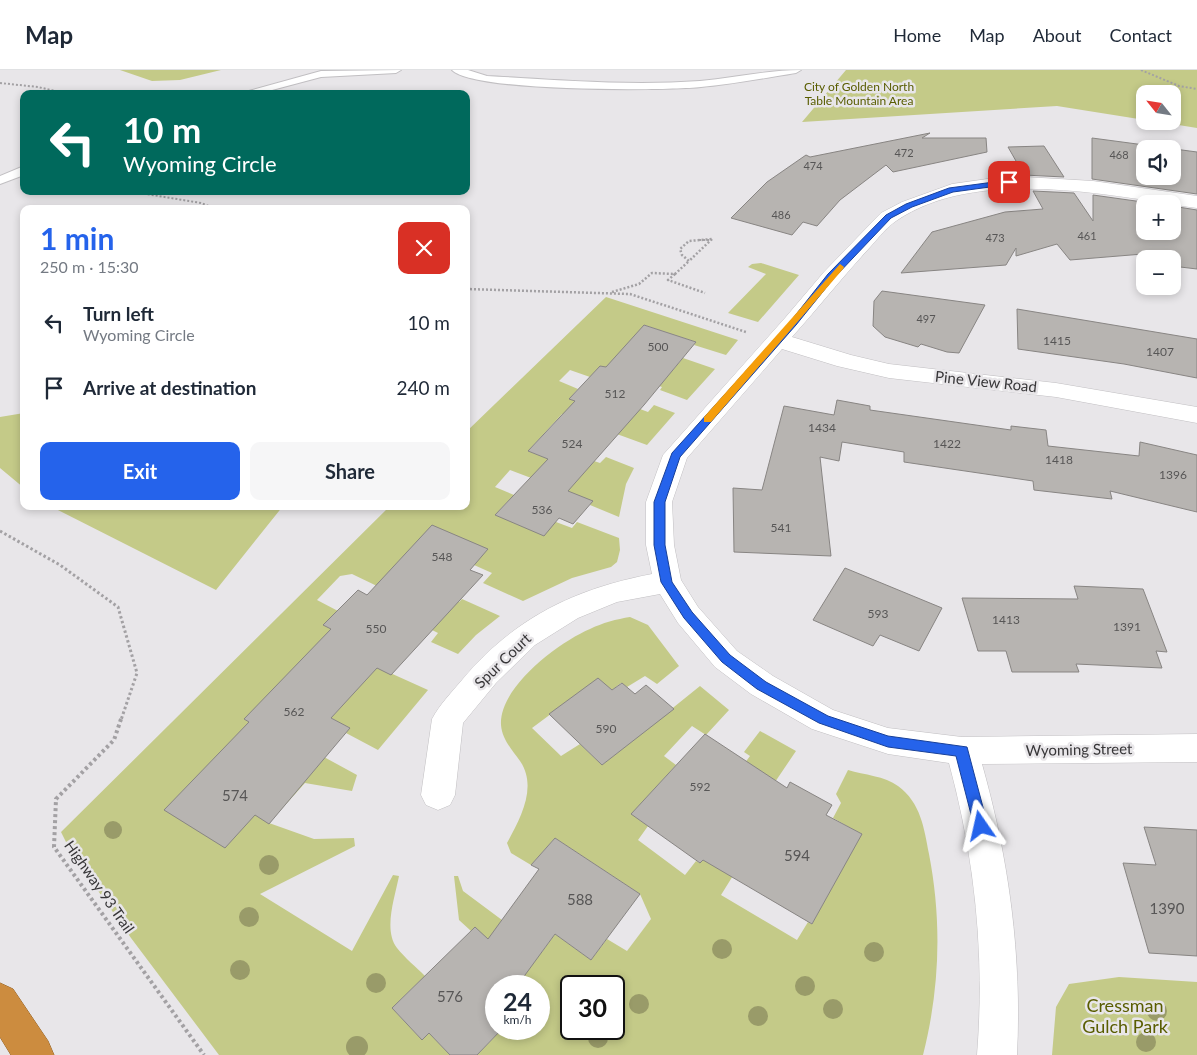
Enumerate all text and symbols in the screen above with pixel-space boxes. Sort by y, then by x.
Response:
text: Map [25,20,73,49]
text: Home [893,24,941,46]
text: Map [969,24,1005,46]
text: About [1033,24,1082,46]
text: Contact [1110,24,1172,46]
park label: City of Golden North Table Mountain Area [804,79,914,108]
north arrow [1136,85,1181,130]
map controls [1136,85,1181,295]
text: 10 m [123,108,201,150]
icon: left [40,110,105,175]
button: sound [1136,140,1181,185]
house number: 472 [894,146,914,159]
house number: 468 [1109,148,1129,161]
text: Wyoming Circle [123,150,277,177]
house number: 474 [803,159,823,172]
pin [988,161,1030,203]
icon: arrive [995,168,1023,196]
button: + [1136,195,1181,240]
house number: 486 [771,208,791,221]
text: 1 min [40,220,114,256]
button: close [398,222,450,274]
house number: 461 [1077,229,1097,242]
house number: 473 [985,231,1005,244]
button: − [1136,250,1181,295]
text: 250 m · 15:30 [40,257,139,276]
text: Turn left [83,302,154,325]
icon: left [40,309,68,337]
text: 10 m [407,311,450,334]
house number: 497 [916,312,936,325]
text: Wyoming Circle [83,325,195,344]
house number: 1415 [1043,333,1071,348]
house number: 500 [648,339,668,354]
house number: 1407 [1146,344,1174,359]
street label: Pine View Road [934,367,1038,395]
icon: arrive [40,374,68,402]
text: Arrive at destination [83,376,256,399]
text: 240 m [396,376,450,399]
house number: 512 [605,386,625,401]
house number: 1434 [808,420,836,435]
house number: 524 [562,436,582,451]
house number: 1422 [933,436,961,451]
button: Exit [40,442,240,500]
button: Share [250,442,450,500]
house number: 1418 [1045,452,1073,467]
house number: 1396 [1159,467,1187,482]
house number: 536 [532,502,552,517]
house number: 541 [771,520,791,535]
house number: 548 [432,549,452,564]
house number: 593 [868,606,888,621]
house number: 1413 [992,612,1020,627]
house number: 1391 [1113,619,1141,634]
house number: 550 [366,621,386,636]
street label: Spur Court [470,629,535,692]
house number: 562 [284,704,304,719]
house number: 590 [596,721,616,736]
street label: Wyoming Street [1025,739,1133,759]
house number: 592 [690,779,710,794]
house number: 574 [222,786,248,804]
position arrow [954,799,1006,851]
street label: Highway 93 Trail [61,837,139,936]
house number: 594 [784,846,810,864]
house number: 588 [567,890,593,908]
house number: 1390 [1150,899,1185,917]
speed limit sign: 30 [560,975,625,1040]
text: 24 [503,986,532,1016]
house number: 576 [437,987,463,1005]
park label: Cressman Gulch Park [1082,994,1169,1037]
text: km/h [503,1012,532,1027]

